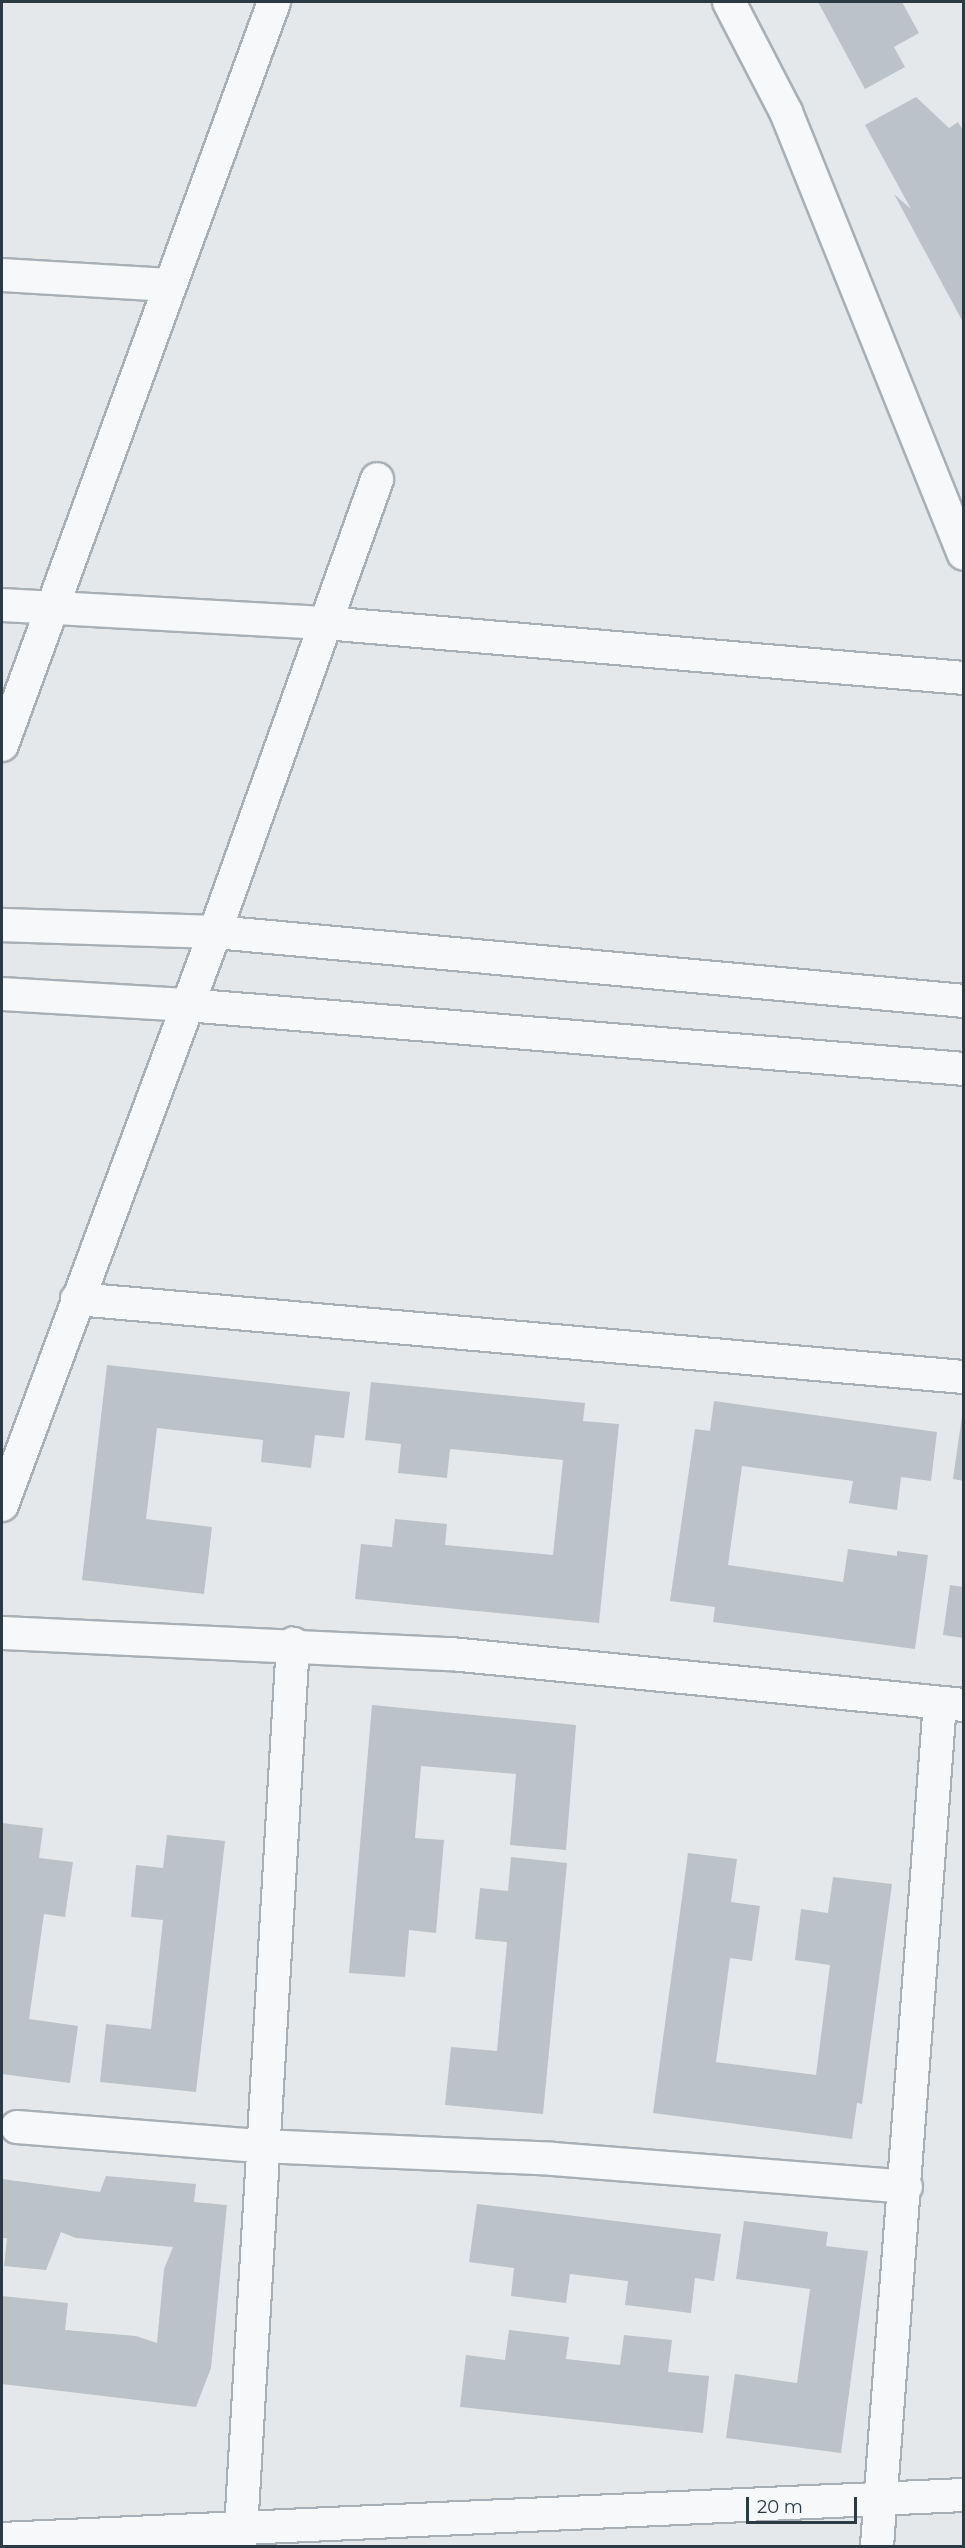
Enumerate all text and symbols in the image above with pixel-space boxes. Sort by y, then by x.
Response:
scale bar [749,2485,860,2523]
text: 20 m [757,2496,803,2518]

